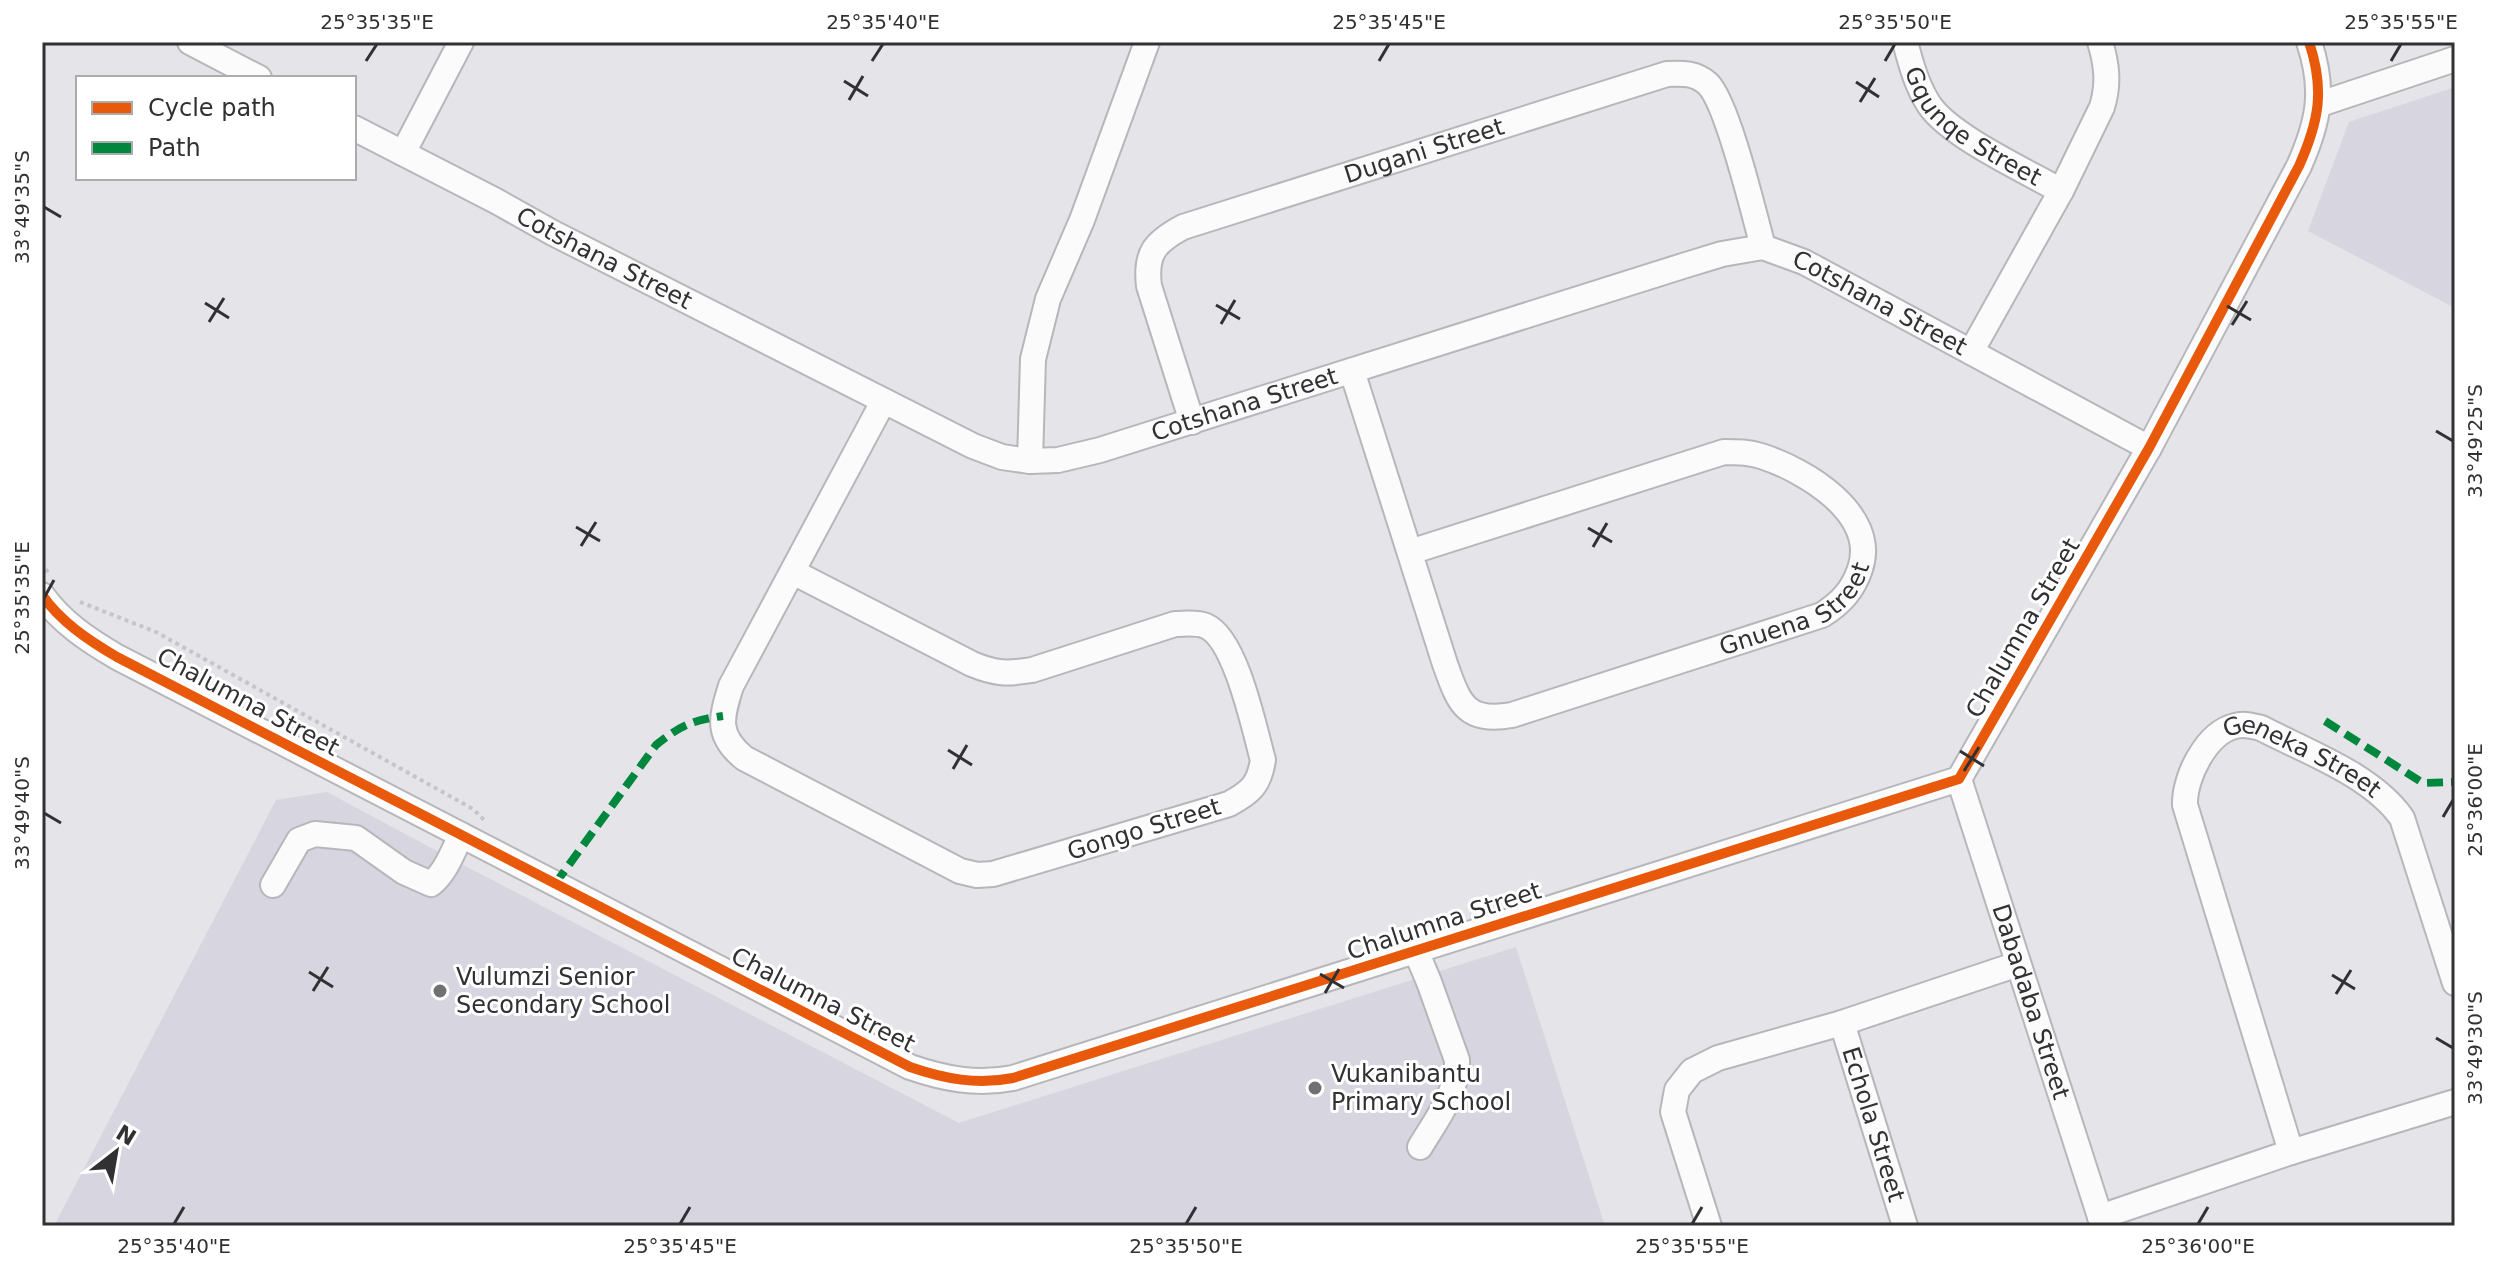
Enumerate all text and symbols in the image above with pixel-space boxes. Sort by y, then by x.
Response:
text: 25°35'35"E [320,10,434,34]
text: 25°35'40"E [826,10,940,34]
text: 25°35'45"E [1332,10,1446,34]
text: 25°35'50"E [1838,10,1952,34]
text: 25°35'55"E [2344,10,2458,34]
street label: Gqunqe Street [1899,63,2046,192]
legend [76,76,356,180]
text: Cycle path [148,94,276,122]
street label: Dugani Street [1341,112,1508,189]
text: Path [148,134,201,162]
text: 33°49'35"S [10,150,34,264]
street label: Cotshana Street [511,201,697,315]
street label: Cotshana Street [1789,245,1972,361]
street label: Cotshana Street [1148,362,1341,447]
text: 33°49'25"S [2463,384,2487,498]
street label: Chalumna Street [1960,533,2086,723]
text: 25°35'35"E [10,541,34,655]
street label: Gnuena Street [1716,559,1875,661]
street label: Chalumna Street [152,642,344,762]
street label: Geneka Street [2219,710,2387,803]
text: 25°36'00"E [2463,743,2487,857]
text: 33°49'40"S [10,756,34,870]
street label: Gongo Street [1064,792,1224,866]
street label: Chalumna Street [1343,876,1545,966]
street label: Dabadaba Street [1986,901,2075,1103]
street label: Chalumna Street [726,942,920,1058]
place label: Vulumzi Senior Secondary School [456,963,670,1019]
marker: Vulumzi Senior Secondary School [431,982,449,1000]
text: 33°49'30"S [2463,991,2487,1105]
street label: Echola Street [1836,1044,1911,1205]
place label: Vukanibantu Primary School [1331,1060,1511,1116]
marker: Vukanibantu Primary School [1306,1079,1324,1097]
north arrow [76,1112,156,1192]
text: N [112,1120,140,1151]
text: 25°35'40"E [117,1234,231,1258]
text: 25°35'45"E [623,1234,737,1258]
text: 25°35'50"E [1129,1234,1243,1258]
text: 25°35'55"E [1635,1234,1749,1258]
text: 25°36'00"E [2141,1234,2255,1258]

